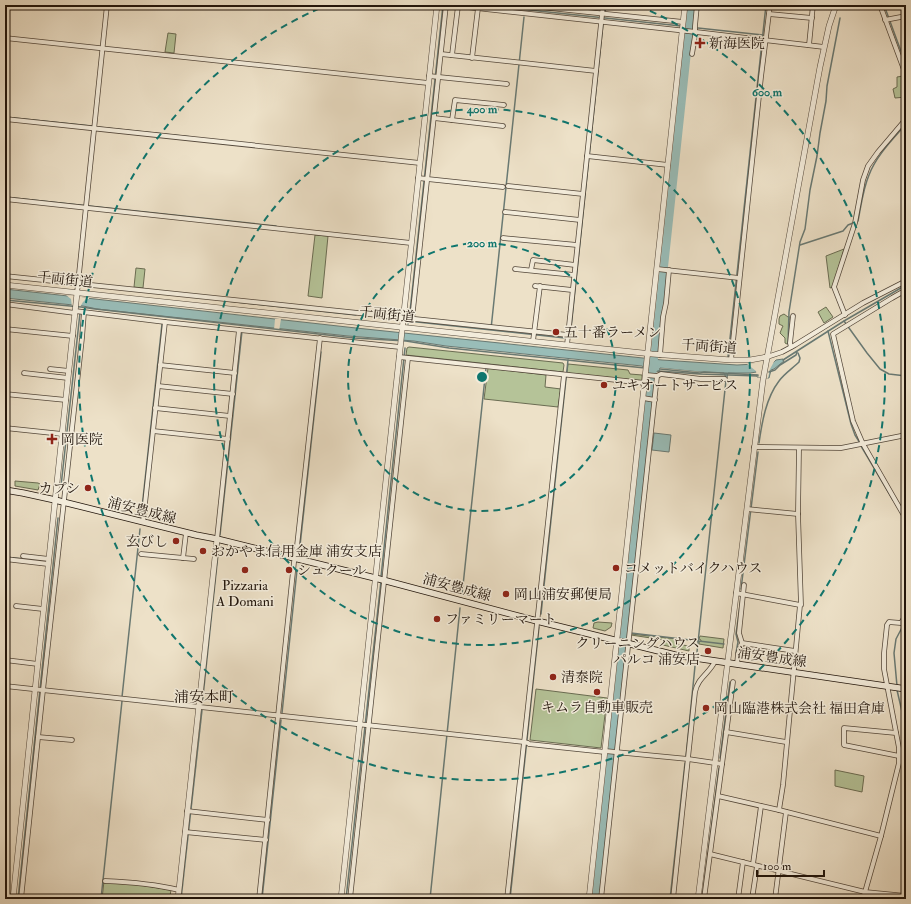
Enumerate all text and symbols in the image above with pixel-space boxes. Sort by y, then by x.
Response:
place label: 新海医院 [709,35,765,52]
marker: 新海医院 [694,37,706,49]
text: 600 m [752,85,783,100]
text: 400 m [466,102,498,117]
text: 200 m [467,236,498,251]
street label: 千両街道 [36,268,94,291]
street label: 千両街道 [358,303,416,326]
place label: 五十番ラーメン [564,324,661,341]
marker: 五十番ラーメン [551,327,561,337]
street label: 千両街道 [680,336,737,357]
centre of rings [475,370,489,384]
place label: ユキオートサービス [612,377,738,394]
marker: ユキオートサービス [599,380,609,390]
place label: 岡医院 [61,431,103,448]
marker: 岡医院 [46,433,58,445]
place label: カプシ [39,480,80,497]
marker: カプシ [83,483,93,493]
street label: 浦安豊成線 [106,494,178,527]
place label: 玄びし [126,533,168,550]
marker: 玄びし [171,536,181,546]
place label: おかやま信用金庫 浦安支店 [211,543,382,560]
marker: おかやま信用金庫 浦安支店 [198,546,208,556]
place label: コメットバイクハウス [624,560,762,577]
place label: シュクール [297,562,366,579]
marker: コメットバイクハウス [611,563,621,573]
marker: Pizzaria A Domani [240,565,250,575]
marker: シュクール [284,565,294,575]
street label: 浦安豊成線 [421,570,493,605]
place label: Pizzaria A Domani [215,577,274,610]
place label: 岡山浦安郵便局 [514,586,612,603]
marker: 岡山浦安郵便局 [501,589,511,599]
place label: ファミリーマート [445,611,557,628]
marker: ファミリーマート [432,614,442,624]
place label: クリーニングハウス パルコ 浦安店 [576,635,700,668]
street label: 浦安豊成線 [736,644,808,671]
marker: クリーニングハウス パルコ 浦安店 [703,646,713,656]
place label: 清泰院 [561,669,603,686]
marker: 清泰院 [548,672,558,682]
marker: キムラ自動車販売 [592,687,602,697]
district label: 浦安本町 [174,688,234,707]
place label: キムラ自動車販売 [541,699,653,716]
place label: 岡山臨港株式会社 福田倉庫 [714,700,885,717]
marker: 岡山臨港株式会社 福田倉庫 [701,703,711,713]
scale bar [757,852,824,878]
text: 100 m [763,859,792,874]

